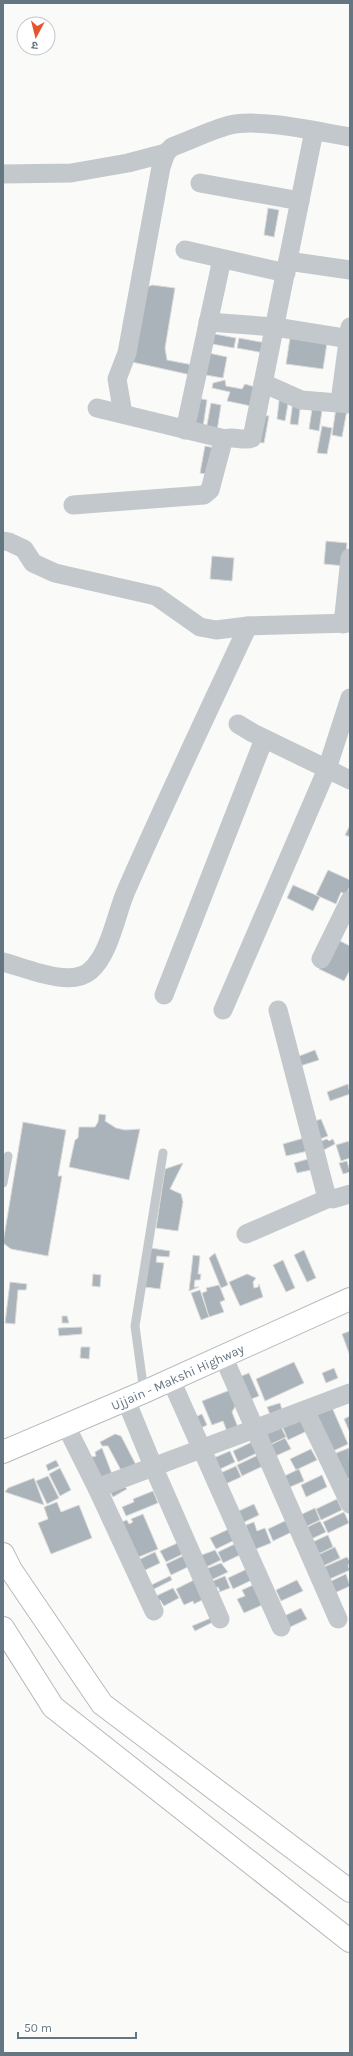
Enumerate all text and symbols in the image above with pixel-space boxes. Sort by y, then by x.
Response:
north arrow [16,16,56,56]
text: उ [30,39,39,52]
street label: Ujjain - Makshi Highway [109,1340,246,1413]
scale bar [18,2014,136,2040]
text: 50 m [24,2021,52,2035]

